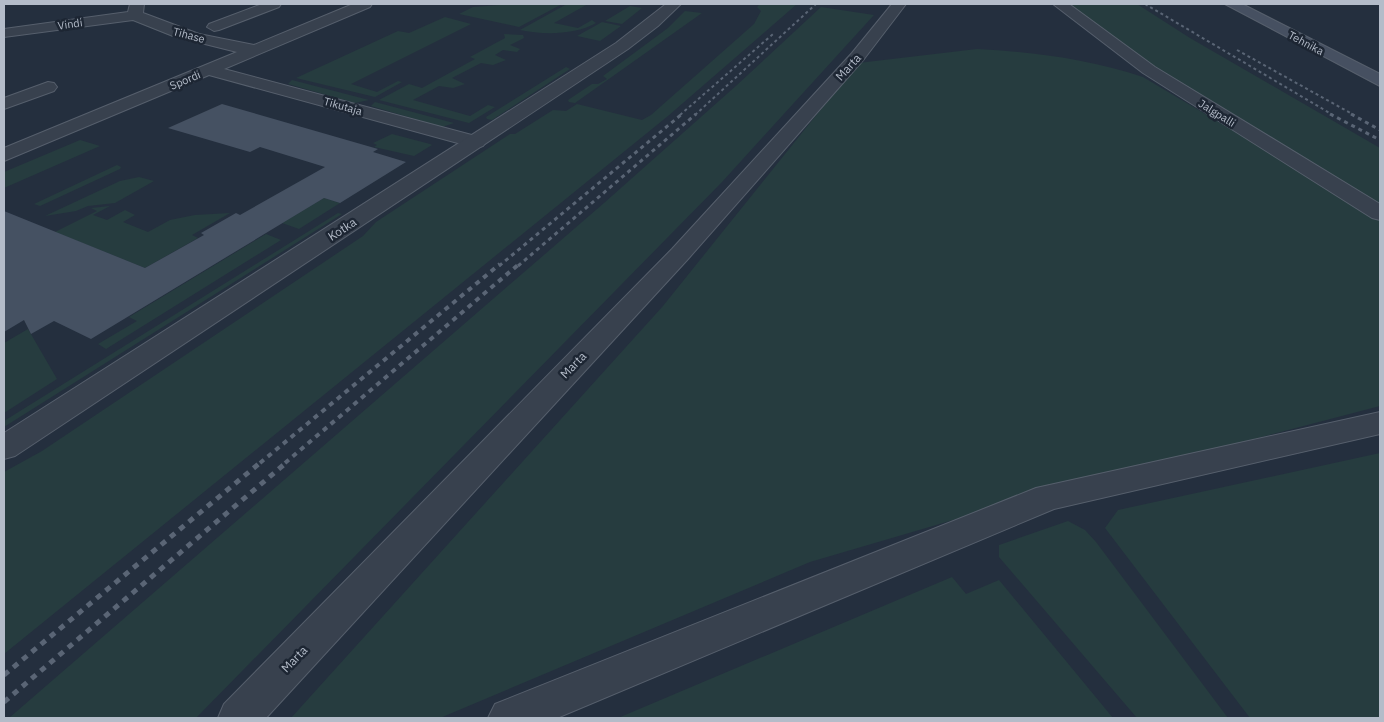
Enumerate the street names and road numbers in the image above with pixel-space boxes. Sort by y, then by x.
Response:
street label: Vindi [57,15,83,33]
street label: Tihase [171,24,207,46]
street label: Tehnika [1286,28,1326,58]
street label: Marta [832,50,864,84]
street label: Spordi [168,67,202,93]
street label: Tikutaja [322,94,364,118]
street label: Jalgpalli [1196,96,1238,130]
street label: Kotka [325,214,360,244]
street label: Marta [557,348,590,381]
street label: Marta [278,642,311,675]

